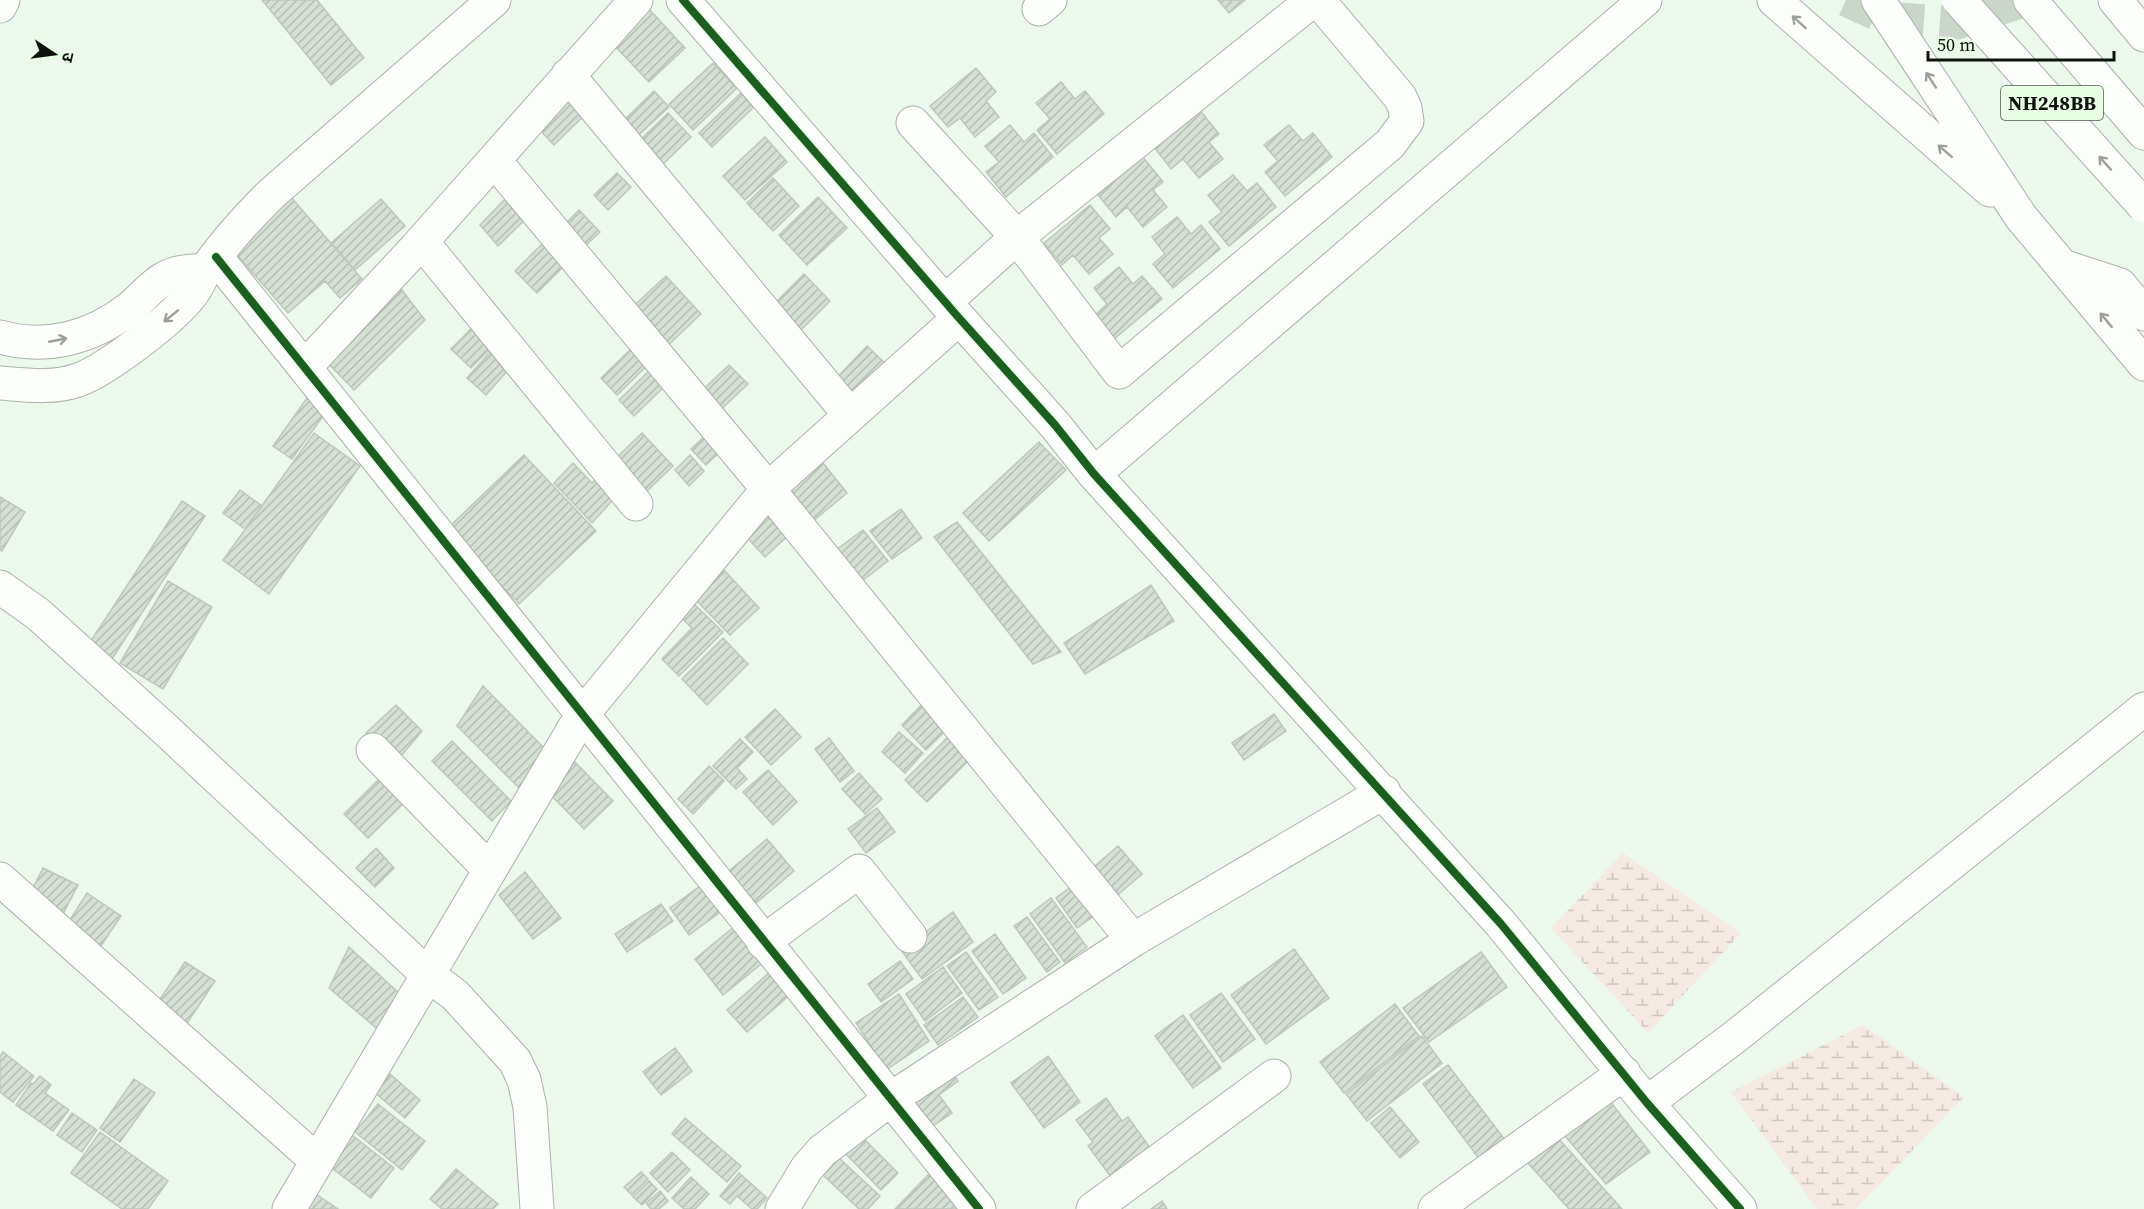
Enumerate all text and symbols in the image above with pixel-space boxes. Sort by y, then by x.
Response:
one-way arrow [1792,15,1807,29]
north arrow [24,24,84,84]
scale bar [1928,24,2114,62]
text: 50 m [1937,32,1975,57]
text: उ [57,50,80,65]
one-way arrow [1925,72,1937,89]
road number: NH248BB [2001,86,2103,120]
one-way arrow [1938,144,1953,158]
one-way arrow [2098,156,2112,171]
one-way arrow [163,309,179,322]
one-way arrow [2100,312,2113,328]
one-way arrow [47,335,67,346]

